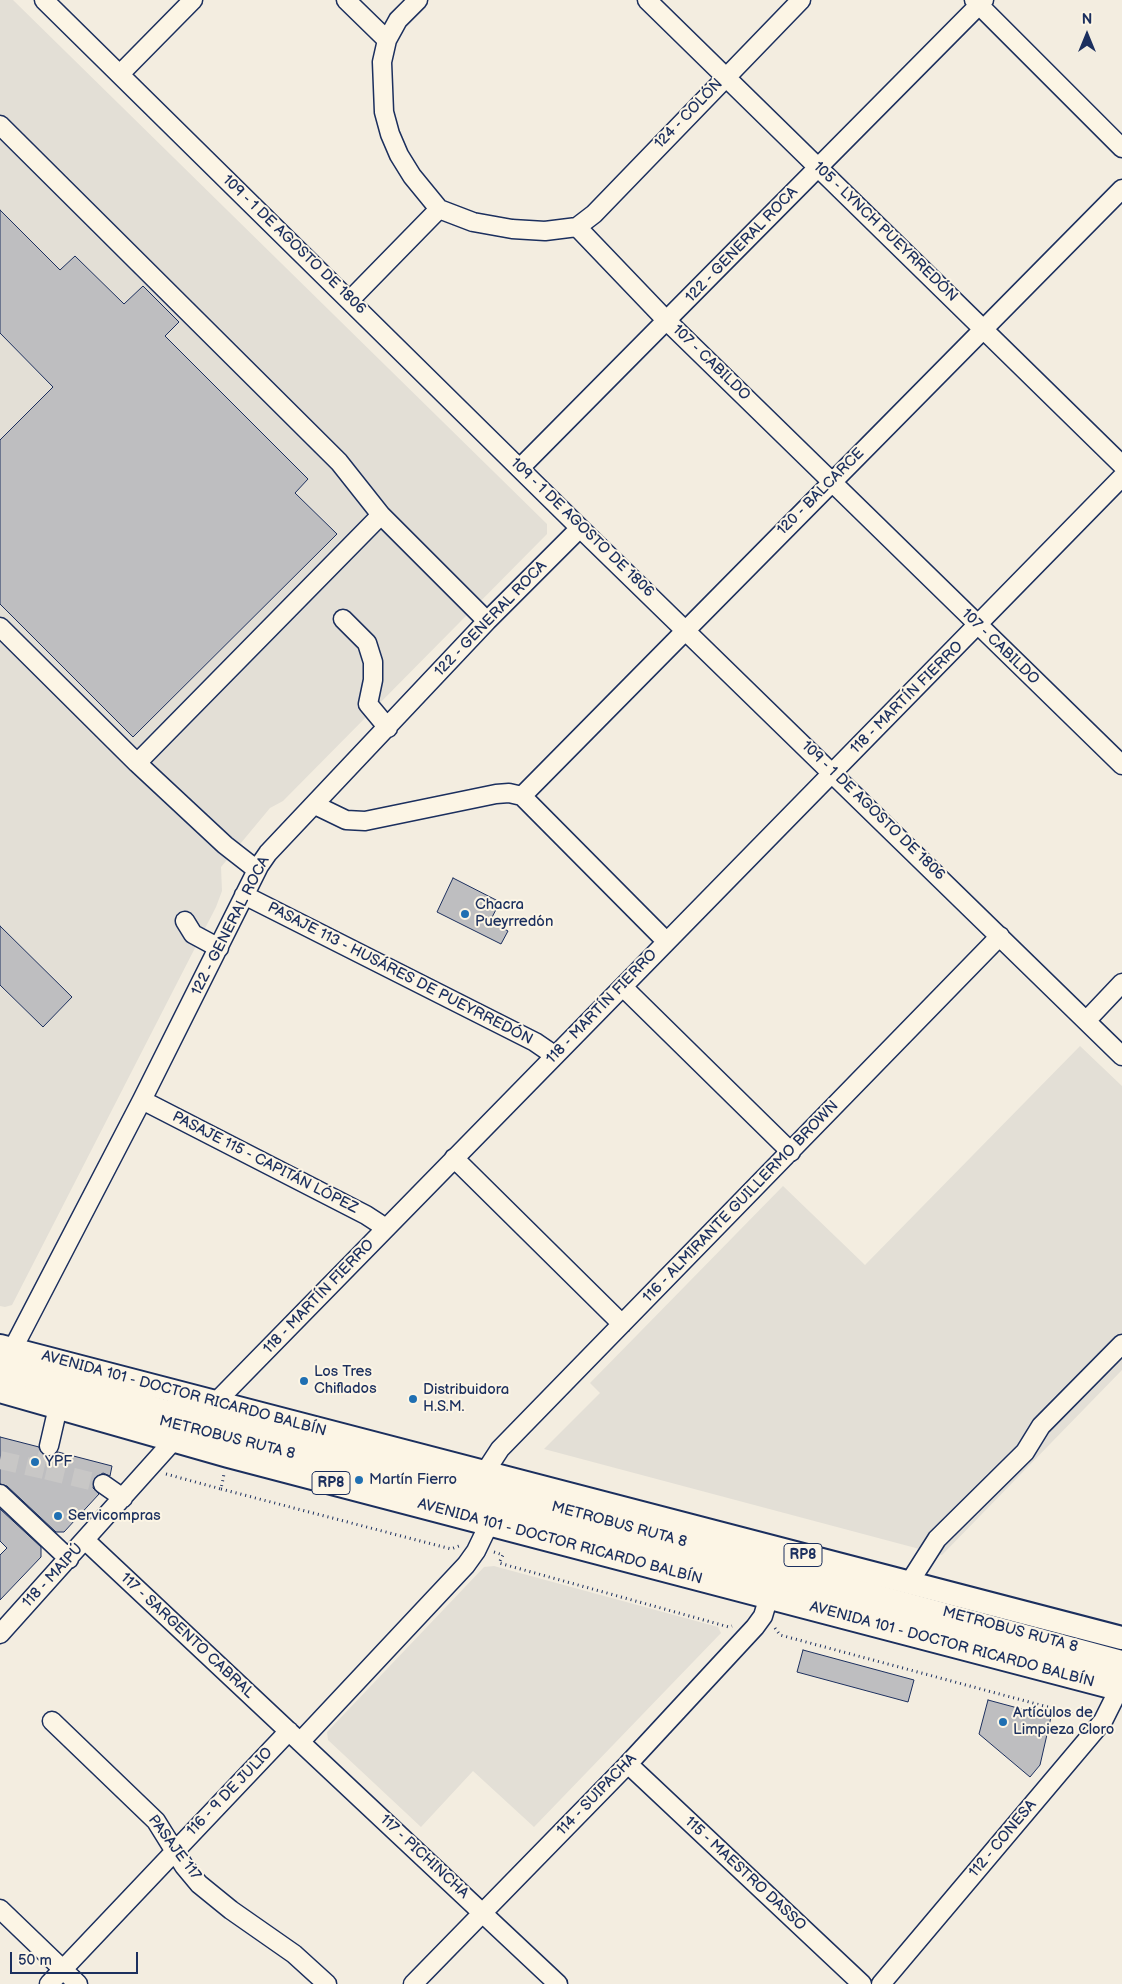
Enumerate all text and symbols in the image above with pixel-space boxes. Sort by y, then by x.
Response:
north arrow [1062,10,1112,60]
text: N [1082,11,1092,28]
street label: 124 - COLÓN [651,75,727,153]
street label: 105 - LYNCH PUEYRREDÓN [809,158,961,306]
street label: 109 - 1 DE AGOSTO DE 1806 [218,172,370,318]
street label: 122 - GENERAL ROCA [682,183,802,307]
street label: 107 - CABILDO [668,321,754,405]
street label: 120 - BALCARCE [774,445,868,539]
street label: 109 - 1 DE AGOSTO DE 1806 [506,455,658,601]
street label: 122 - GENERAL ROCA [431,557,551,681]
street label: 107 - CABILDO [957,605,1043,689]
street label: 118 - MARTÍN FIERRO [847,638,967,758]
street label: 109 - 1 DE AGOSTO DE 1806 [797,738,949,884]
street label: 122 - GENERAL ROCA [188,853,274,999]
place label: Chacra Pueyrredón [475,896,553,931]
street label: PASAJE 113 - HUSÁRES DE PUEYRREDÓN [264,899,536,1049]
marker: Chacra Pueyrredón [459,908,471,920]
street label: 118 - MARTÍN FIERRO [543,946,661,1068]
street label: 116 - ALMIRANTE GUILLERMO BROWN [639,1097,843,1307]
street label: PASAJE 115 - CAPITÁN LÓPEZ [169,1108,361,1218]
street label: 118 - MARTÍN FIERRO [260,1236,378,1358]
street label: AVENIDA 101 - DOCTOR RICARDO BALBÍN [40,1347,328,1441]
place label: Los Tres Chiflados [314,1363,377,1398]
marker: Los Tres Chiflados [298,1375,310,1387]
place label: Distribuidora H.S.M. [423,1381,509,1416]
marker: Distribuidora H.S.M. [407,1393,419,1405]
street label: METROBUS RUTA 8 [157,1412,297,1464]
place label: YPF [45,1453,72,1471]
marker: YPF [29,1456,41,1468]
place label: Martín Fierro [369,1471,457,1489]
road number: RP8 [312,1472,350,1495]
marker: Martín Fierro [353,1474,365,1486]
street label: AVENIDA 101 - DOCTOR RICARDO BALBÍN [416,1495,704,1589]
street label: METROBUS RUTA 8 [549,1498,689,1552]
place label: Servicompras [68,1507,161,1525]
marker: Servicompras [52,1510,64,1522]
street label: 118 - MAIPÚ [19,1540,87,1612]
road number: RP8 [784,1544,822,1566]
street label: 117 - SARGENTO CABRAL [117,1569,257,1703]
street label: AVENIDA 101 - DOCTOR RICARDO BALBÍN [808,1598,1096,1692]
street label: METROBUS RUTA 8 [940,1603,1080,1657]
place label: Artículos de Limpieza Cloro [1013,1704,1114,1739]
marker: Artículos de Limpieza Cloro [997,1716,1009,1728]
street label: 116 - 9 DE JULIO [183,1744,277,1840]
street label: 114 - SUIPACHA [553,1750,641,1840]
street label: 112 - CONESA [965,1797,1041,1881]
street label: 117 - PICHINCHA [376,1811,472,1903]
street label: PASAJE 117 [144,1812,204,1884]
street label: 115 - MAESTRO DASSO [681,1813,809,1935]
scale bar [12,1942,140,1974]
text: 50 m [18,1951,52,1970]

